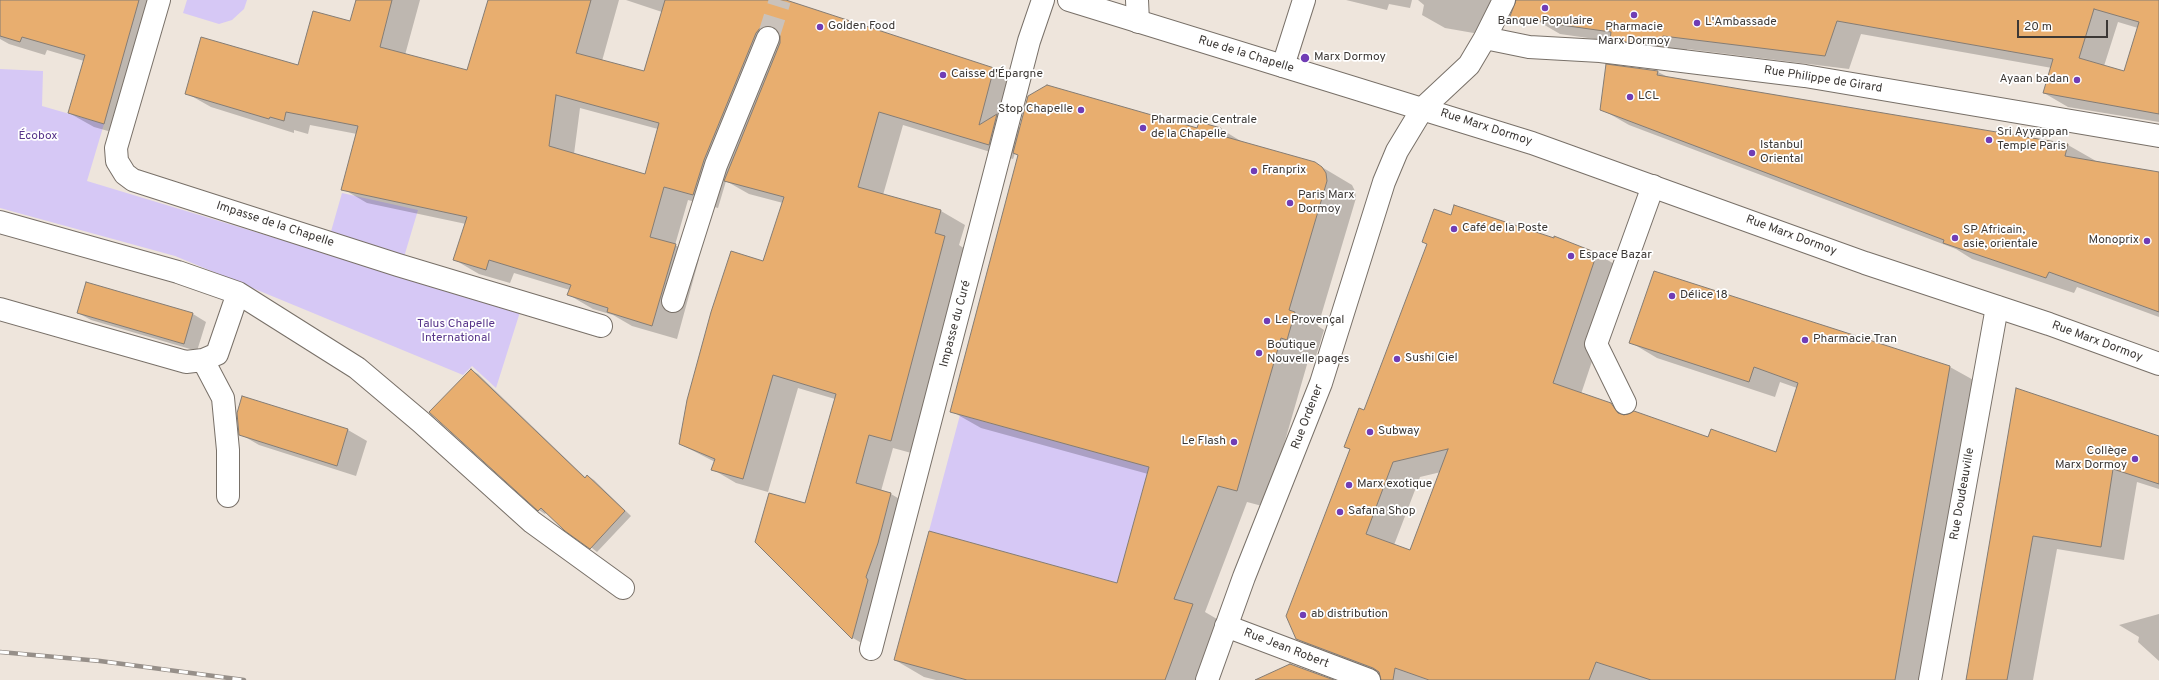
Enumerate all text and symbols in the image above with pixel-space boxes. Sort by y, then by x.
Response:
marker: Banque Populaire [1540,3,1550,13]
marker: Pharmacie Marx Dormoy [1629,10,1639,20]
scale bar [2019,12,2110,38]
place label: Banque Populaire [1497,15,1593,29]
place label: L'Ambassade [1705,16,1777,30]
marker: L'Ambassade [1692,18,1702,28]
text: 20 m [2024,19,2052,35]
place label: Golden Food [828,20,895,34]
place label: Pharmacie Marx Dormoy [1598,21,1670,49]
marker: Golden Food [815,22,825,32]
street label: Rue de la Chapelle [1196,34,1296,76]
place label: Marx Dormoy [1314,51,1386,65]
marker: Marx Dormoy [1299,52,1311,64]
street label: Rue Philippe de Girard [1763,64,1883,96]
place label: Caisse d'Épargne [951,68,1043,82]
marker: Caisse d'Épargne [938,70,948,80]
place label: Ayaan badan [2000,73,2069,87]
marker: Ayaan badan [2072,75,2082,85]
place label: LCL [1638,90,1659,104]
marker: LCL [1625,92,1635,102]
place label: Stop Chapelle [998,103,1073,117]
marker: Stop Chapelle [1076,105,1086,115]
street label: Rue Marx Dormoy [1438,106,1534,150]
place label: Pharmacie Centrale de la Chapelle [1151,114,1257,142]
marker: Pharmacie Centrale de la Chapelle [1138,123,1148,133]
place label: Sri Ayyappan Temple Paris [1997,126,2068,154]
park label: Écobox [18,130,58,144]
marker: Sri Ayyappan Temple Paris [1984,135,1994,145]
place label: Istanbul Oriental [1760,139,1803,167]
marker: Istanbul Oriental [1747,148,1757,158]
place label: Franprix [1262,164,1306,178]
marker: Franprix [1249,166,1259,176]
place label: Paris Marx Dormoy [1298,189,1354,217]
marker: Paris Marx Dormoy [1285,198,1295,208]
street label: Impasse de la Chapelle [214,199,336,251]
street label: Rue Marx Dormoy [1744,213,1838,259]
place label: Café de la Poste [1462,222,1548,236]
marker: Café de la Poste [1449,224,1459,234]
place label: SP Africain, asie, orientale [1963,224,2038,252]
marker: SP Africain, asie, orientale [1950,233,1960,243]
place label: Monoprix [2089,234,2139,248]
marker: Monoprix [2142,236,2152,246]
place label: Espace Bazar [1579,249,1652,263]
marker: Espace Bazar [1566,251,1576,261]
street label: Impasse du Curé [938,279,974,369]
place label: Délice 18 [1680,289,1728,303]
marker: Délice 18 [1667,291,1677,301]
place label: Le Provençal [1275,314,1344,328]
marker: Le Provençal [1262,316,1272,326]
park label: Talus Chapelle International [417,318,495,346]
street label: Rue Marx Dormoy [2050,319,2144,365]
place label: Pharmacie Tran [1813,333,1897,347]
marker: Pharmacie Tran [1800,335,1810,345]
place label: Boutique Nouvelle pages [1267,339,1349,367]
marker: Boutique Nouvelle pages [1254,348,1264,358]
place label: Sushi Ciel [1405,352,1458,366]
marker: Sushi Ciel [1392,354,1402,364]
street label: Rue Ordener [1289,382,1327,452]
place label: Subway [1378,425,1420,439]
marker: Subway [1365,427,1375,437]
place label: Le Flash [1181,435,1226,449]
marker: Le Flash [1229,437,1239,447]
place label: Collège Marx Dormoy [2055,445,2127,473]
street label: Rue Doudeauville [1948,447,1978,541]
marker: Collège Marx Dormoy [2130,454,2140,464]
place label: Marx exotique [1357,478,1432,492]
marker: Marx exotique [1344,480,1354,490]
place label: Safana Shop [1348,505,1415,519]
marker: Safana Shop [1335,507,1345,517]
place label: ab distribution [1311,608,1388,622]
marker: ab distribution [1298,610,1308,620]
street label: Rue Jean Robert [1241,626,1331,672]

